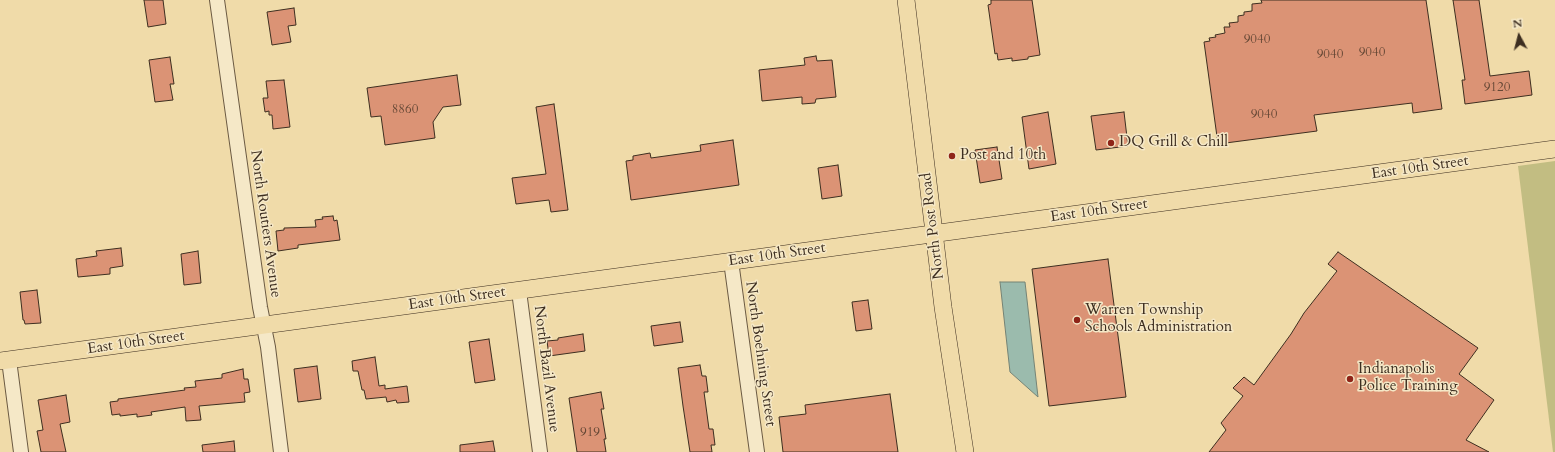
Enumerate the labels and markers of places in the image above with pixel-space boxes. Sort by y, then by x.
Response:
place label: DQ Grill & Chill [1119,134,1228,152]
marker: DQ Grill & Chill [1106,138,1116,148]
place label: Post and 10th [960,147,1046,165]
marker: Post and 10th [947,151,957,161]
place label: Warren Township Schools Administration [1085,302,1232,337]
marker: Warren Township Schools Administration [1072,315,1082,325]
place label: Indianapolis Police Training [1358,361,1458,396]
marker: Indianapolis Police Training [1345,374,1355,384]

